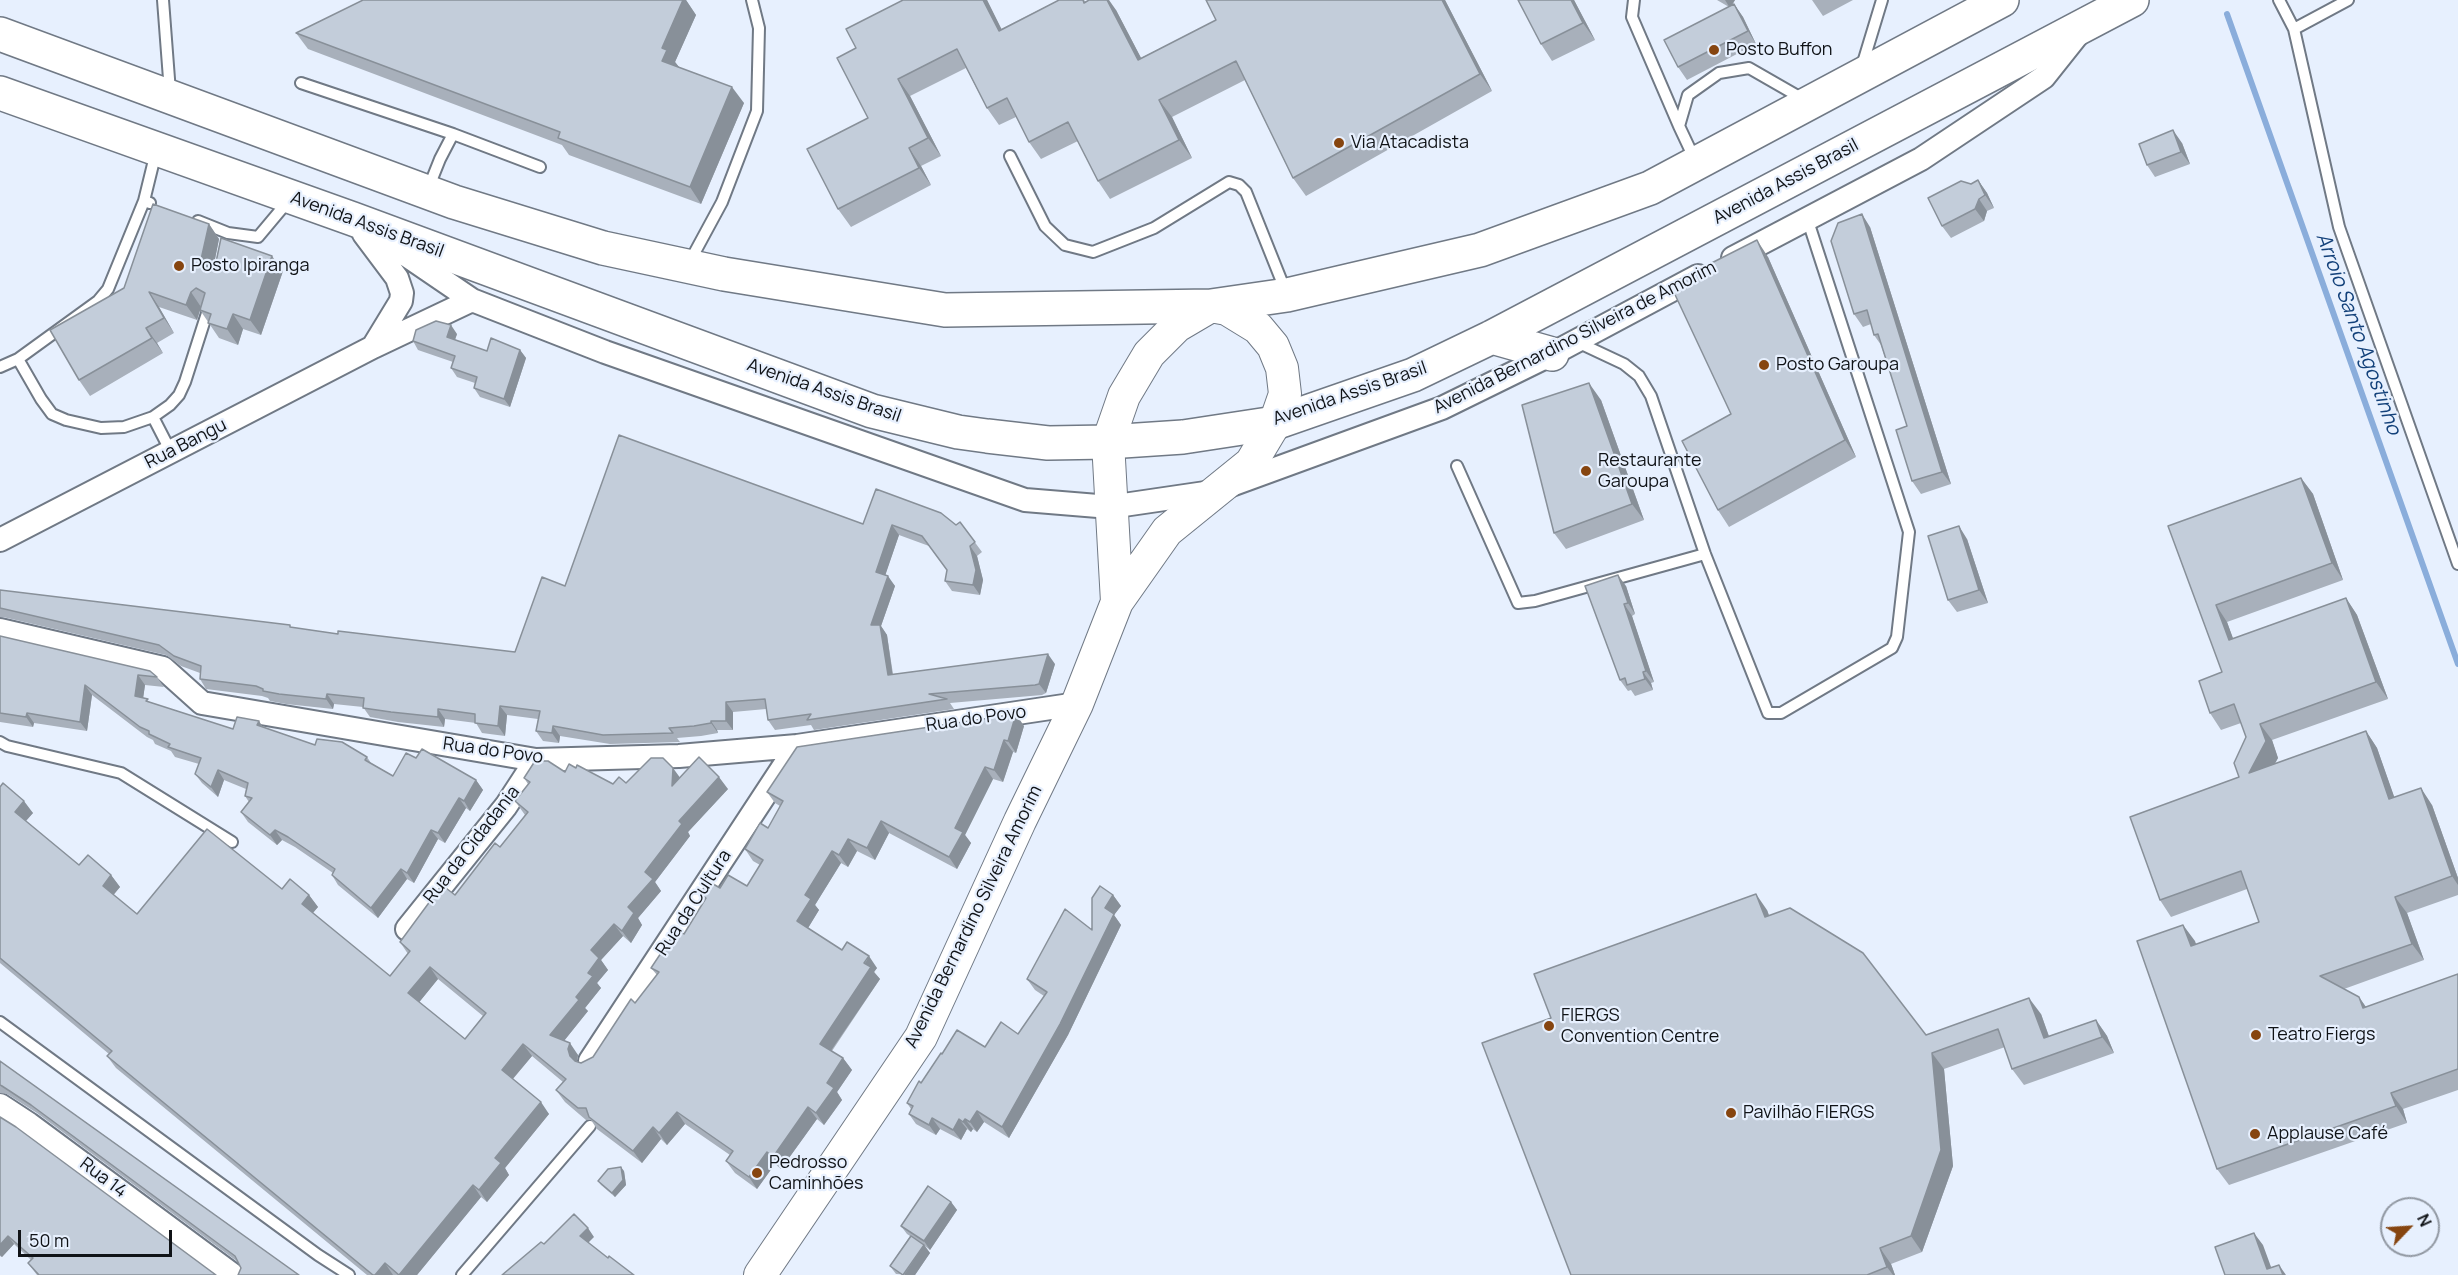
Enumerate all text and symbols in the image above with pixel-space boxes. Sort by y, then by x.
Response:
place label: Posto Buffon [1726,39,1833,61]
marker: Posto Buffon [1707,43,1721,57]
place label: Via Atacadista [1351,132,1469,154]
street label: Avenida Assis Brasil [1710,135,1862,229]
marker: Via Atacadista [1332,136,1346,150]
street label: Avenida Assis Brasil [287,187,447,263]
water label: Arroio Santo Agostinho [2310,230,2406,438]
place label: Posto Ipiranga [191,255,309,277]
street label: Avenida Bernardino Silveira de Amorim [1430,257,1720,419]
marker: Posto Ipiranga [172,259,186,273]
place label: Posto Garoupa [1776,354,1899,376]
street label: Avenida Assis Brasil [744,355,904,427]
street label: Avenida Assis Brasil [1270,358,1430,430]
marker: Posto Garoupa [1757,358,1771,372]
street label: Rua Bangu [142,414,230,474]
place label: Restaurante Garoupa [1598,450,1701,492]
marker: Restaurante Garoupa [1579,464,1593,478]
street label: Rua do Povo [924,701,1028,737]
street label: Rua do Povo [441,733,545,769]
street label: Rua da Cidadania [419,782,525,908]
street label: Avenida Bernardino Silveira Amorim [901,782,1047,1052]
street label: Rua da Cultura [652,846,736,960]
place label: FIERGS Convention Centre [1561,1005,1719,1048]
marker: FIERGS Convention Centre [1542,1019,1556,1033]
place label: Teatro Fiergs [2268,1024,2375,1046]
marker: Teatro Fiergs [2249,1028,2263,1042]
place label: Pavilhão FIERGS [1743,1102,1874,1124]
marker: Pavilhão FIERGS [1724,1106,1738,1120]
place label: Applause Café [2267,1123,2388,1145]
marker: Applause Café [2248,1127,2262,1141]
place label: Pedrosso Caminhões [769,1152,863,1194]
street label: Rua 14 [75,1153,131,1203]
marker: Pedrosso Caminhões [750,1166,764,1180]
north arrow [2380,1197,2440,1257]
text: N [2412,1210,2437,1230]
scale bar [21,1218,176,1256]
text: 50 m [29,1228,69,1252]

